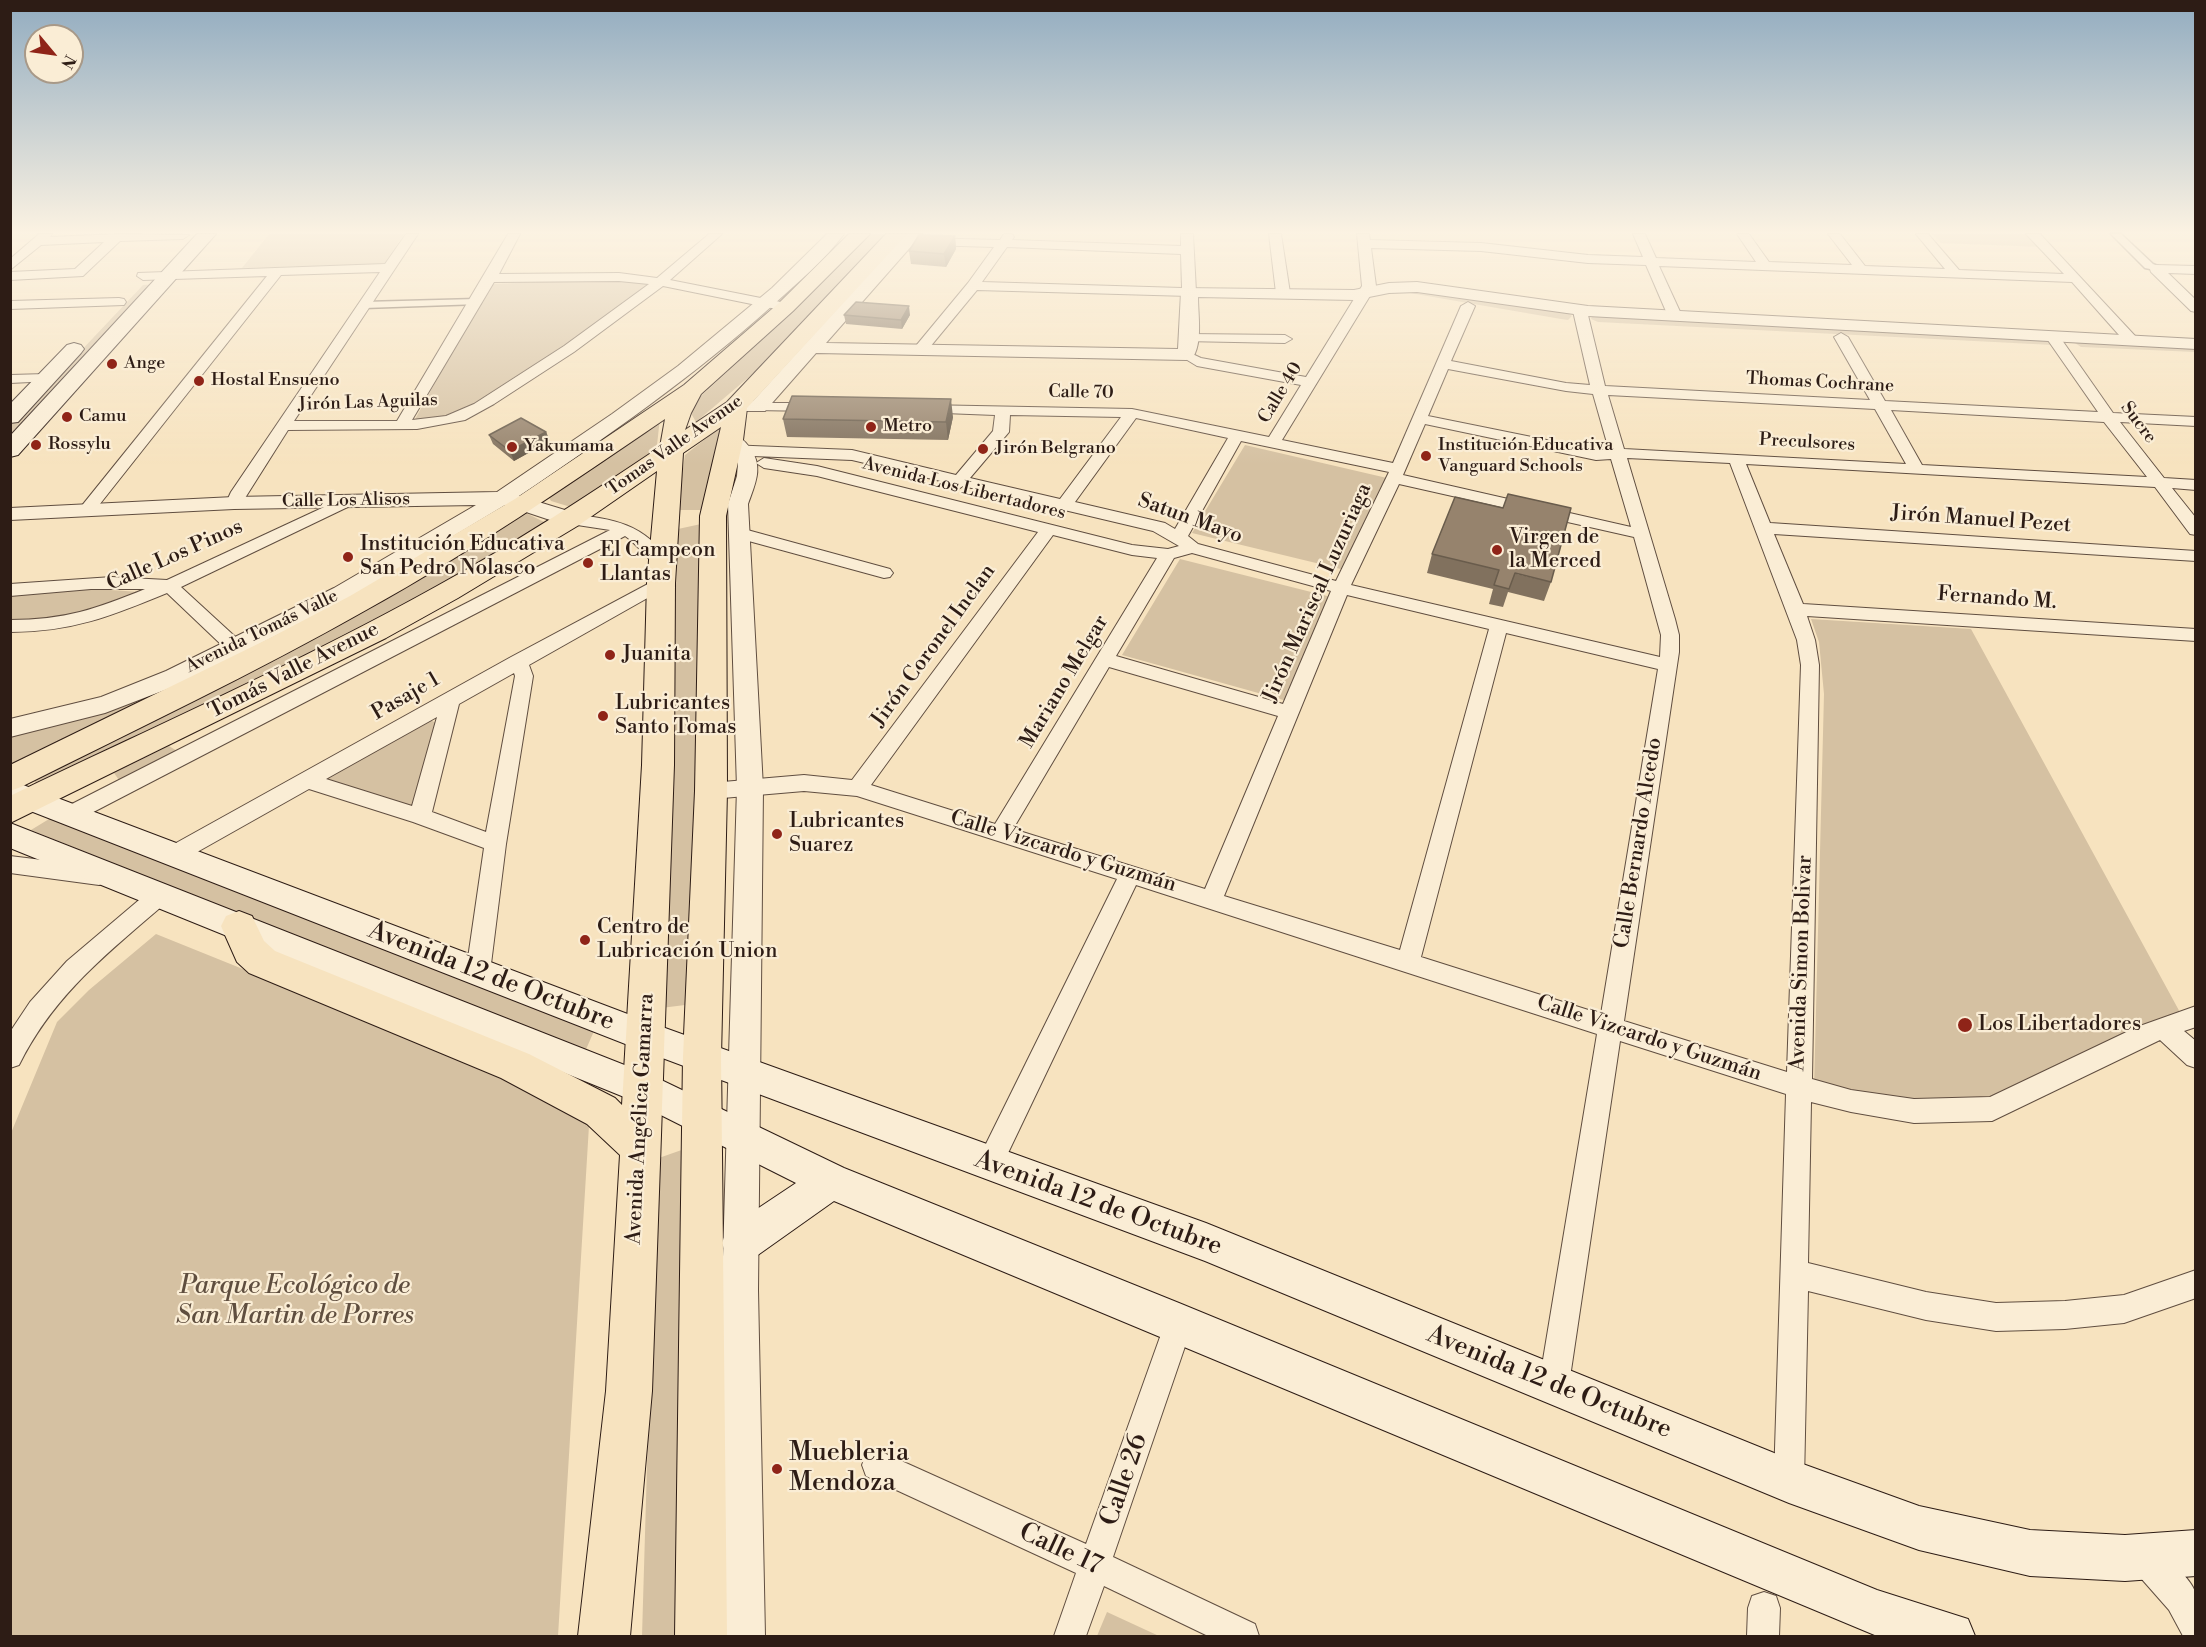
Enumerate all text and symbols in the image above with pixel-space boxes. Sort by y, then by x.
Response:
north arrow [24,24,84,84]
text: N [56,51,80,72]
place label: Ange [124,353,165,375]
marker: Ange [105,357,119,371]
street label: Calle 40 [1254,358,1308,428]
street label: Thomas Cochrane [1745,368,1895,398]
place label: Hostal Ensueno [211,370,340,392]
marker: Hostal Ensueno [192,374,206,388]
street label: Calle 70 [1048,382,1114,404]
street label: Jirón Las Aguilas [298,390,438,416]
street label: Tomas Valle Avenue [603,391,747,501]
street label: Sucre [2115,398,2161,448]
place label: Camu [79,406,127,428]
marker: Camu [60,410,74,424]
place label: Metro [883,416,932,438]
marker: Metro [864,420,878,434]
street label: Preculsores [1758,430,1856,456]
place label: Rossylu [48,434,111,456]
place label: Institución Educativa Vanguard Schools [1438,435,1613,478]
place label: Yakumama [524,436,614,458]
marker: Rossylu [29,438,43,452]
place label: Jirón Belgrano [995,438,1116,460]
marker: Yakumama [505,440,519,454]
marker: Jirón Belgrano [976,442,990,456]
marker: Institución Educativa Vanguard Schools [1419,449,1433,463]
street label: Avenida Los Libertadores [860,453,1068,525]
street label: Jirón Mariscal Luzuriaga [1258,480,1378,706]
street label: Satun Mayo [1134,488,1246,550]
street label: Calle Los Alisos [282,489,410,513]
street label: Jirón Manuel Pezet [1890,501,2072,539]
street label: Calle Los Pinos [103,515,247,597]
place label: Virgen de la Merced [1509,525,1601,575]
place label: Institución Educativa San Pedro Nolasco [360,532,565,582]
place label: El Campeon Llantas [600,538,715,588]
marker: Virgen de la Merced [1490,543,1504,557]
marker: Institución Educativa San Pedro Nolasco [341,550,355,564]
marker: El Campeon Llantas [581,556,595,570]
street label: Jirón Coronel Inclan [867,560,1001,732]
street label: Fernando M. [1937,582,2057,616]
street label: Avenida Tomás Valle [182,586,342,678]
street label: Mariano Melgar [1015,611,1115,753]
street label: Tomás Valle Avenue [205,617,383,725]
place label: Juanita [622,642,691,668]
marker: Juanita [603,648,617,662]
street label: Pasaje 1 [367,667,445,727]
place label: Lubricantes Santo Tomas [615,691,736,741]
marker: Lubricantes Santo Tomas [596,709,610,723]
street label: Calle Bernardo Alcedo [1610,736,1668,950]
street label: Calle Vizcardo y Guzmán [947,806,1179,898]
place label: Lubricantes Suarez [789,809,904,859]
marker: Lubricantes Suarez [770,827,784,841]
street label: Avenida Simon Bolivar [1786,854,1818,1072]
place label: Centro de Lubricación Union [597,915,777,965]
street label: Avenida 12 de Octubre [363,916,619,1038]
marker: Centro de Lubricación Union [578,933,592,947]
street label: Calle Vizcardo y Guzmán [1533,991,1765,1087]
street label: Avenida Angélica Gamarra [622,993,660,1245]
place label: Los Libertadores [1978,1012,2141,1038]
marker: Los Libertadores [1956,1016,1974,1034]
street label: Avenida 12 de Octubre [970,1145,1226,1263]
park label: Parque Ecológico de San Martin de Porres [176,1271,414,1332]
street label: Avenida 12 de Octubre [1422,1320,1676,1446]
street label: Calle 26 [1095,1430,1155,1530]
place label: Muebleria Mendoza [789,1438,909,1500]
marker: Muebleria Mendoza [770,1462,784,1476]
street label: Calle 17 [1014,1517,1106,1583]

